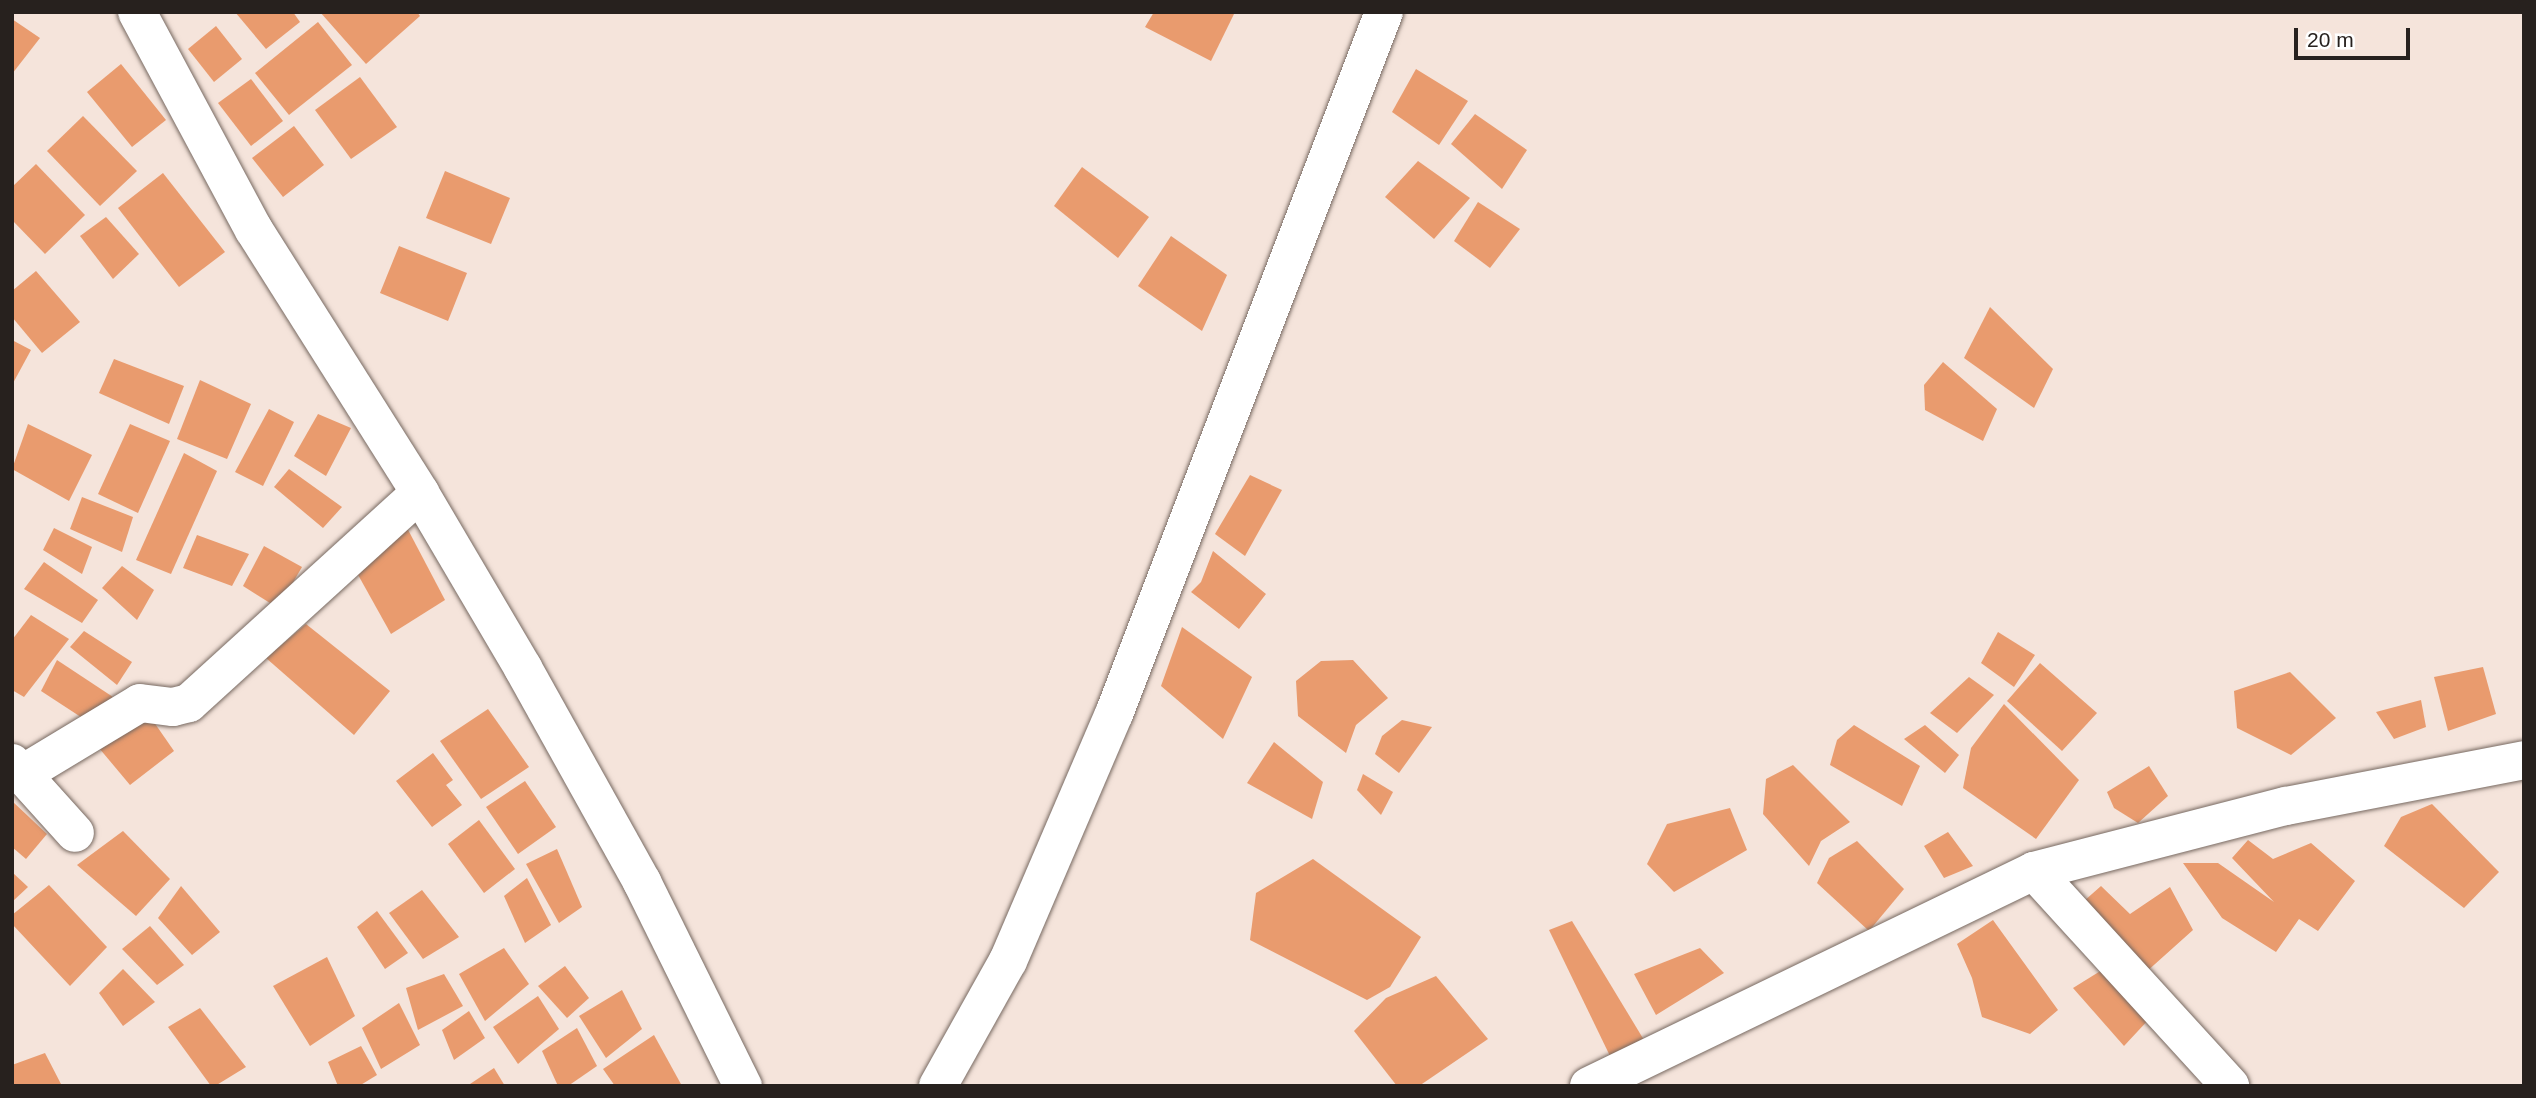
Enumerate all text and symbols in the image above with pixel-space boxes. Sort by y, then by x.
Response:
scale bar [2298,14,2414,58]
text: 20 m [2307,28,2354,51]

